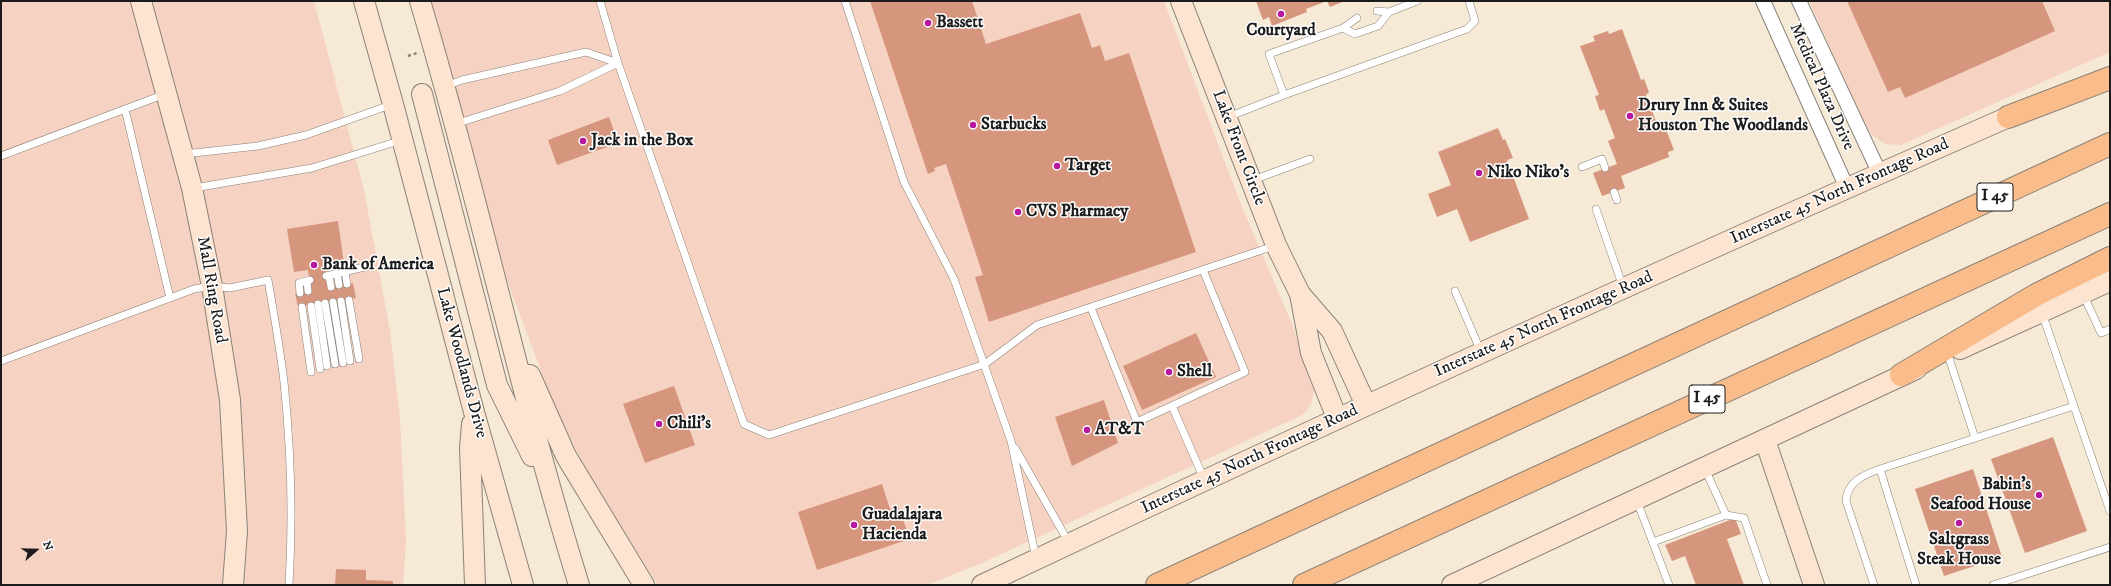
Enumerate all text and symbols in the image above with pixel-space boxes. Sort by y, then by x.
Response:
marker: Courtyard [1276,9,1286,19]
place label: Bassett [936,13,983,33]
marker: Bassett [923,18,933,28]
street label: Medical Plaza Drive [1784,20,1858,154]
place label: Courtyard [1246,21,1316,41]
street label: Lake Front Circle [1207,87,1269,209]
place label: Drury Inn & Suites Houston The Woodlands [1638,96,1808,136]
marker: Drury Inn & Suites Houston The Woodlands [1625,111,1635,121]
place label: Starbucks [981,115,1047,135]
marker: Starbucks [968,120,978,130]
place label: Jack in the Box [591,131,693,151]
street label: Interstate 45 North Frontage Road [1728,135,1952,249]
marker: Jack in the Box [578,136,588,146]
place label: Target [1065,156,1111,176]
marker: Target [1052,161,1062,171]
place label: Niko Niko's [1487,163,1569,183]
marker: Niko Niko's [1474,168,1484,178]
road number: I 45 [1977,183,2013,211]
place label: CVS Pharmacy [1026,202,1128,222]
marker: CVS Pharmacy [1013,207,1023,217]
street label: Mall Ring Road [192,235,230,345]
place label: Bank of America [322,255,434,275]
marker: Bank of America [309,260,319,270]
street label: Interstate 45 North Frontage Road [1432,268,1656,382]
street label: Lake Woodlands Drive [431,286,491,440]
place label: Shell [1177,362,1212,382]
marker: Shell [1164,367,1174,377]
road number: I 45 [1689,385,1725,413]
street label: Interstate 45 North Frontage Road [1138,401,1362,519]
place label: Chili's [667,414,711,434]
marker: Chili's [654,419,664,429]
place label: AT&T [1095,420,1144,440]
marker: AT&T [1082,425,1092,435]
place label: Babin's Seafood House [1931,475,2031,515]
marker: Babin's Seafood House [2034,490,2044,500]
place label: Guadalajara Hacienda [862,505,942,545]
marker: Saltgrass Steak House [1954,518,1964,528]
marker: Guadalajara Hacienda [849,520,859,530]
north arrow [16,530,56,570]
place label: Saltgrass Steak House [1917,530,2001,570]
text: N [39,539,55,553]

